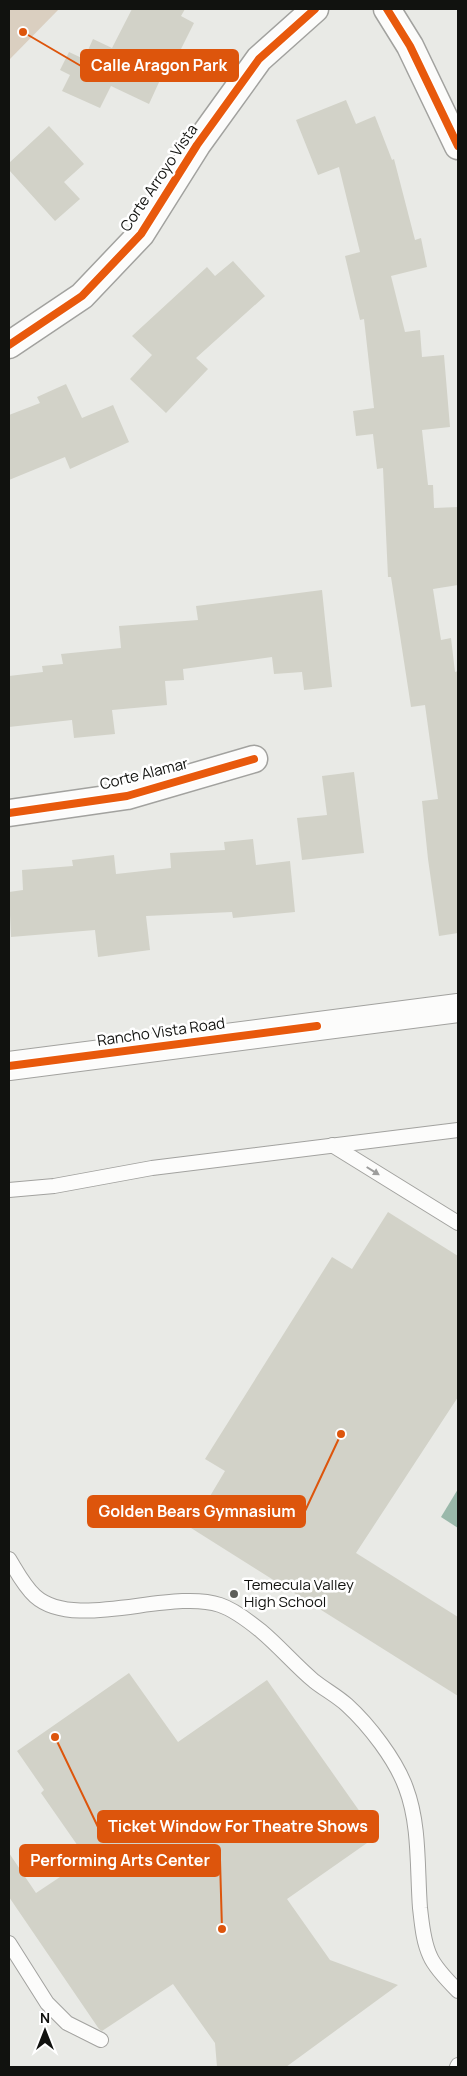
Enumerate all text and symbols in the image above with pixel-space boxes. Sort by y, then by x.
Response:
callout: Calle Aragon Park [81,50,238,81]
text: Calle Aragon Park [91,54,227,76]
street label: Corte Arroyo Vista [115,120,202,235]
street label: Corte Alamar [98,752,191,795]
street label: Rancho Vista Road [96,1012,226,1051]
one-way arrow [367,1166,380,1175]
callout: Golden Bears Gymnasium [88,1496,305,1527]
text: Golden Bears Gymnasium [98,1500,296,1522]
place label: Temecula Valley High School [244,1574,354,1612]
marker: Temecula Valley High School [228,1588,240,1600]
callout: Ticket Window For Theatre Shows [98,1811,378,1842]
text: Ticket Window For Theatre Shows [108,1815,368,1837]
callout: Performing Arts Center [20,1845,220,1876]
text: Performing Arts Center [30,1849,210,1871]
north arrow [20,2006,70,2056]
text: N [40,2008,50,2027]

